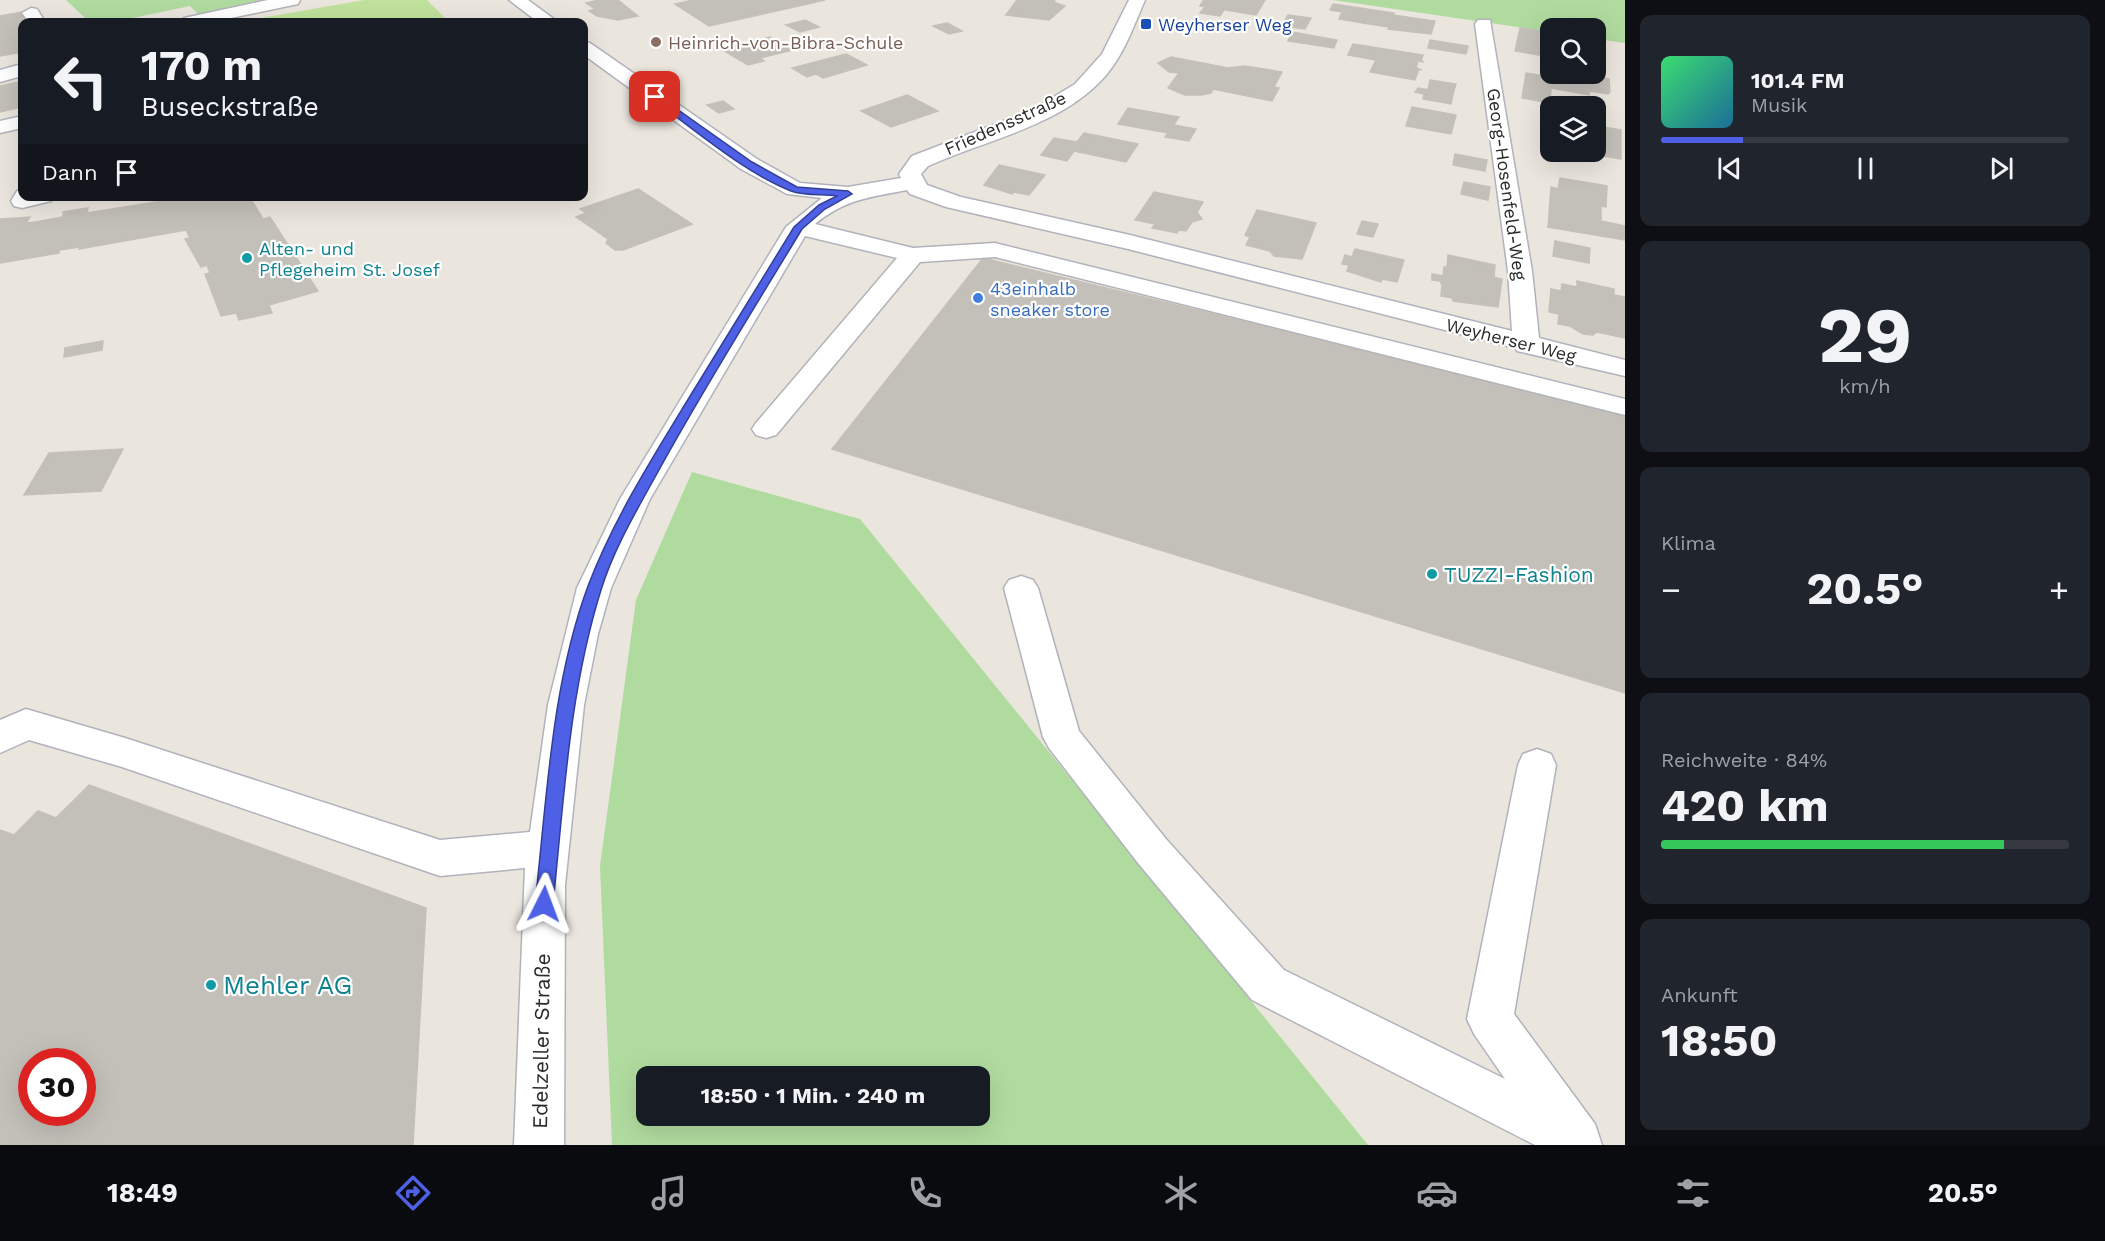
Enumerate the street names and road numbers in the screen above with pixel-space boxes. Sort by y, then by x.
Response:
street label: Friedensstraße [941,87,1069,159]
street label: Georg-Hosenfeld-Weg [1483,87,1531,282]
street label: Weyherser Weg [1444,314,1579,366]
street label: Edelzeller Straße [527,953,555,1129]

